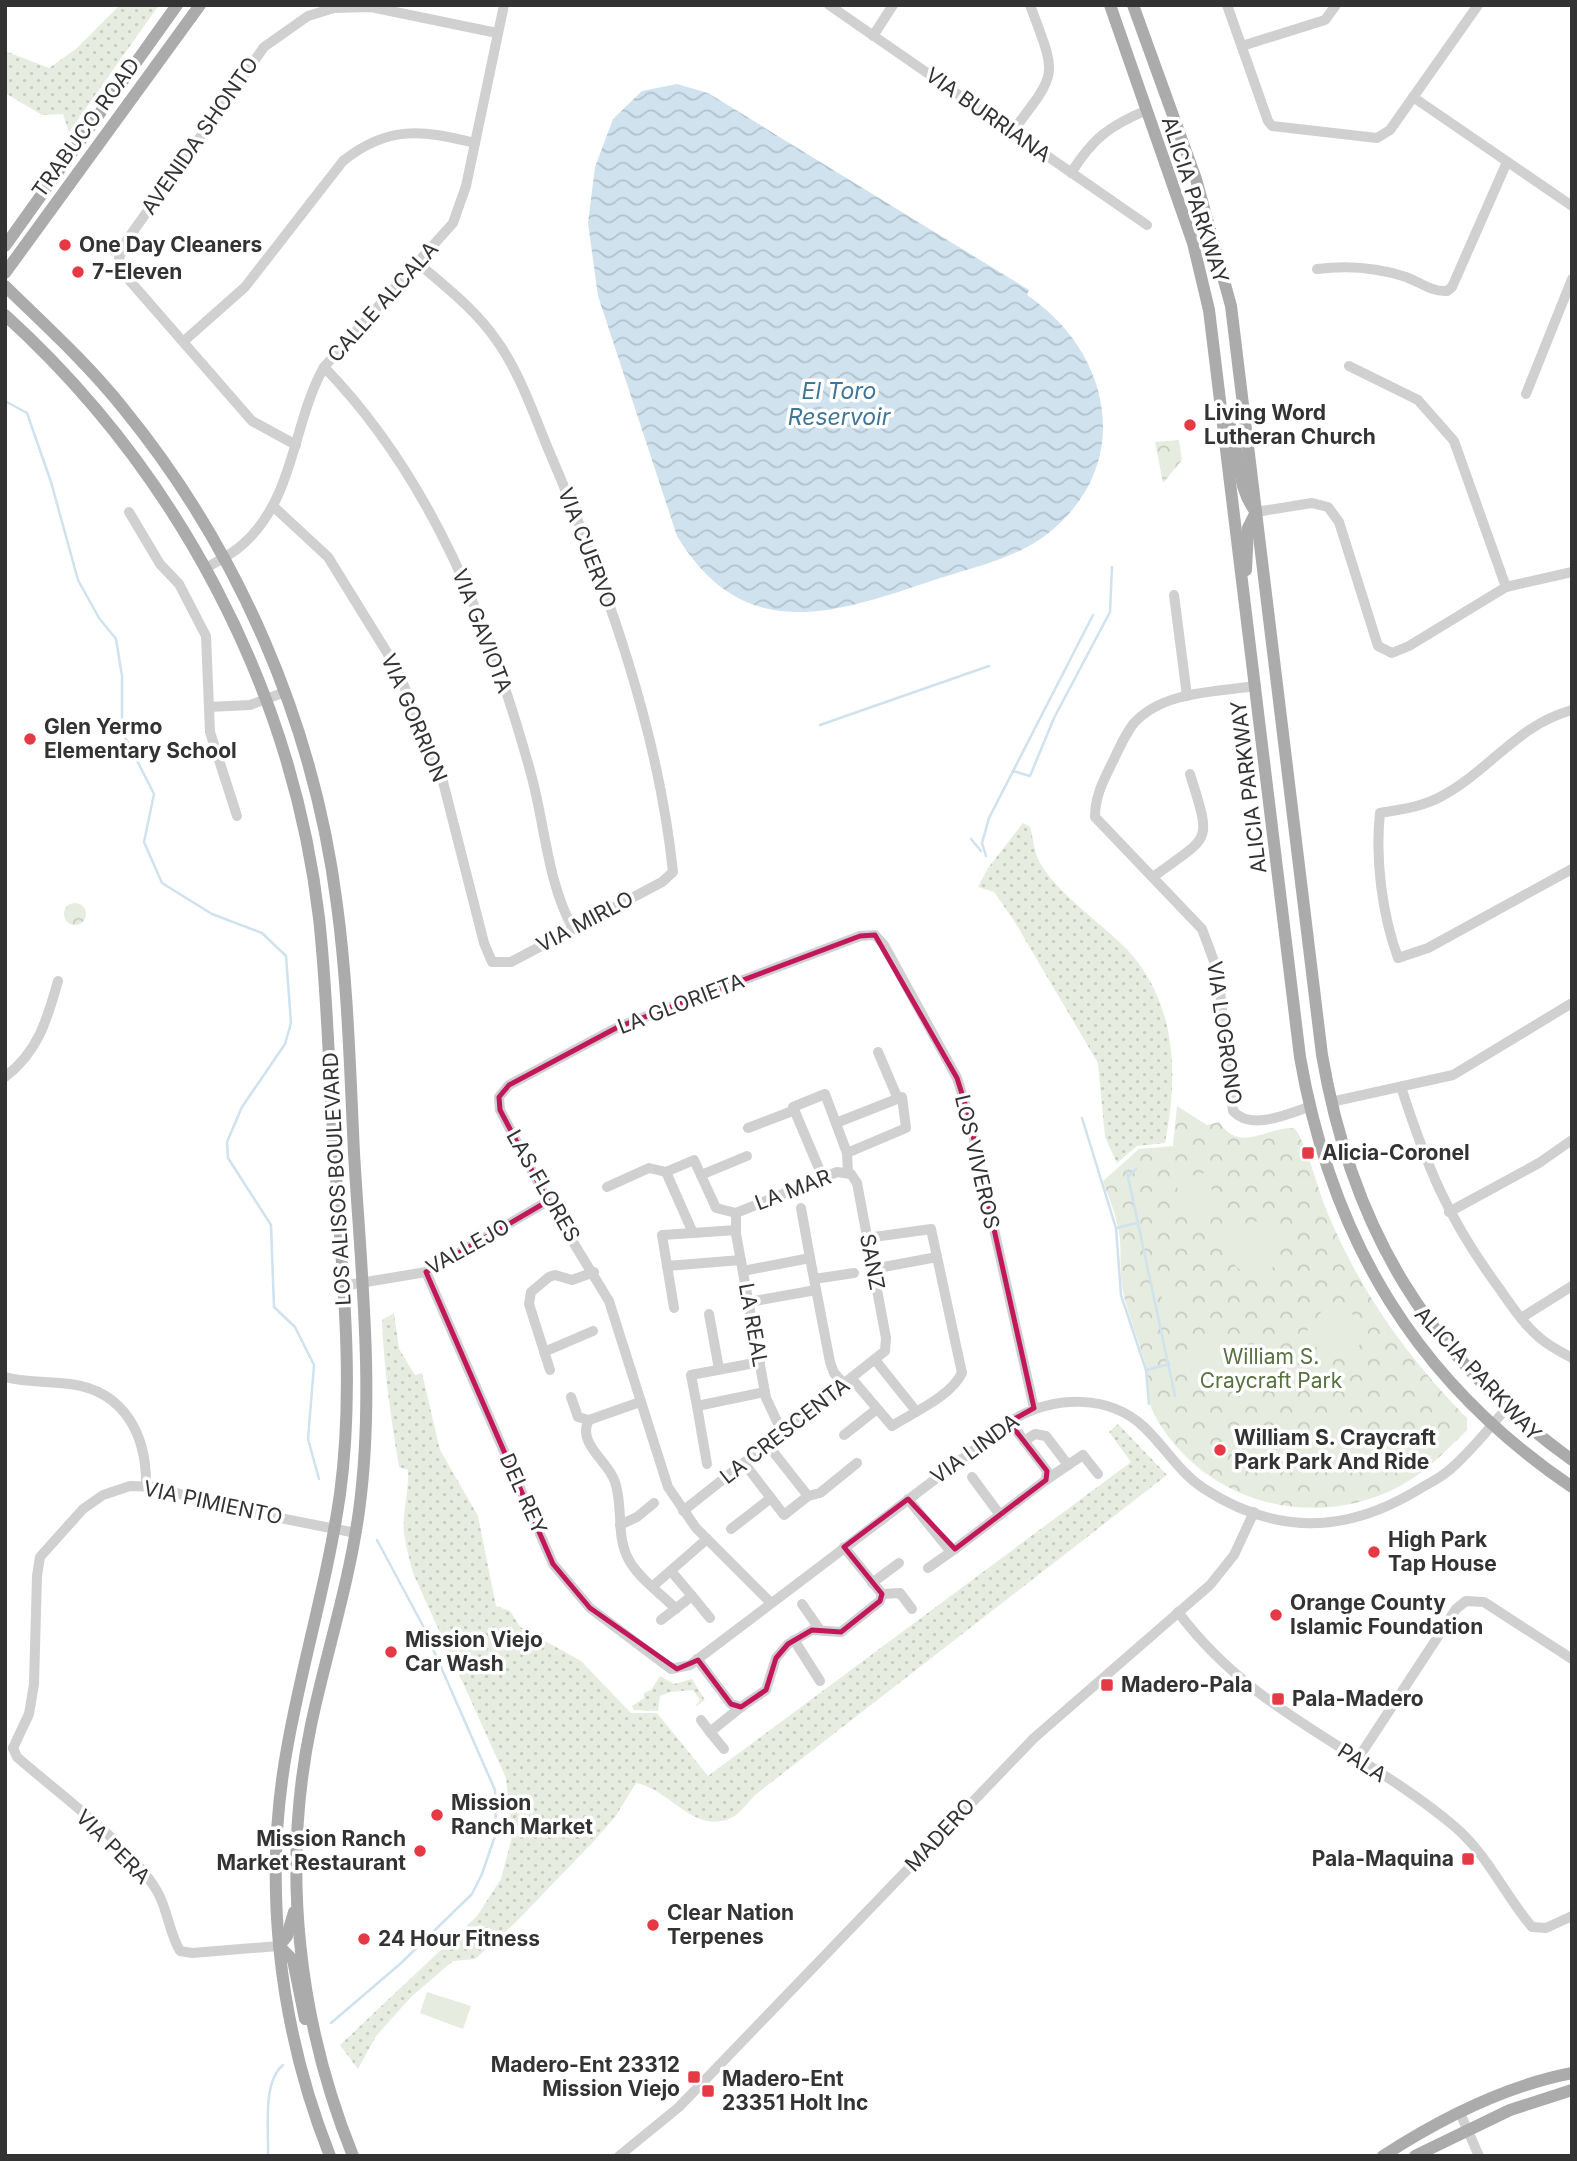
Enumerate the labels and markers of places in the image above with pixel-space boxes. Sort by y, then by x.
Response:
place label: One Day Cleaners [79,232,262,257]
marker: One Day Cleaners [57,237,73,253]
place label: 7-Eleven [92,259,182,284]
marker: 7-Eleven [70,264,86,280]
place label: Living Word Lutheran Church [1204,400,1376,449]
marker: Living Word Lutheran Church [1182,417,1198,433]
place label: Glen Yermo Elementary School [44,714,237,763]
marker: Glen Yermo Elementary School [22,731,38,747]
place label: Alicia-Coronel [1322,1140,1470,1165]
marker: Alicia-Coronel [1300,1145,1316,1161]
place label: William S. Craycraft Park Park And Ride [1234,1425,1436,1474]
marker: William S. Craycraft Park Park And Ride [1212,1442,1228,1458]
place label: High Park Tap House [1388,1527,1497,1576]
marker: High Park Tap House [1366,1544,1382,1560]
place label: Orange County Islamic Foundation [1290,1590,1483,1639]
marker: Orange County Islamic Foundation [1268,1607,1284,1623]
place label: Mission Viejo Car Wash [405,1627,543,1676]
marker: Mission Viejo Car Wash [383,1644,399,1660]
place label: Madero-Pala [1121,1672,1253,1697]
marker: Madero-Pala [1099,1677,1115,1693]
place label: Pala-Madero [1292,1686,1424,1711]
marker: Pala-Madero [1270,1691,1286,1707]
place label: Mission Ranch Market [451,1790,593,1839]
marker: Mission Ranch Market [429,1807,445,1823]
place label: Mission Ranch Market Restaurant [216,1826,406,1875]
marker: Mission Ranch Market Restaurant [412,1843,428,1859]
place label: Pala-Maquina [1312,1846,1454,1871]
marker: Pala-Maquina [1460,1851,1476,1867]
place label: Clear Nation Terpenes [667,1900,794,1949]
marker: Clear Nation Terpenes [645,1917,661,1933]
place label: 24 Hour Fitness [378,1926,540,1951]
marker: 24 Hour Fitness [356,1931,372,1947]
place label: Madero-Ent 23312 Mission Viejo [491,2052,680,2101]
place label: Madero-Ent 23351 Holt Inc [722,2066,868,2115]
marker: Madero-Ent 23312 Mission Viejo [686,2069,702,2085]
marker: Madero-Ent 23351 Holt Inc [700,2083,716,2099]

